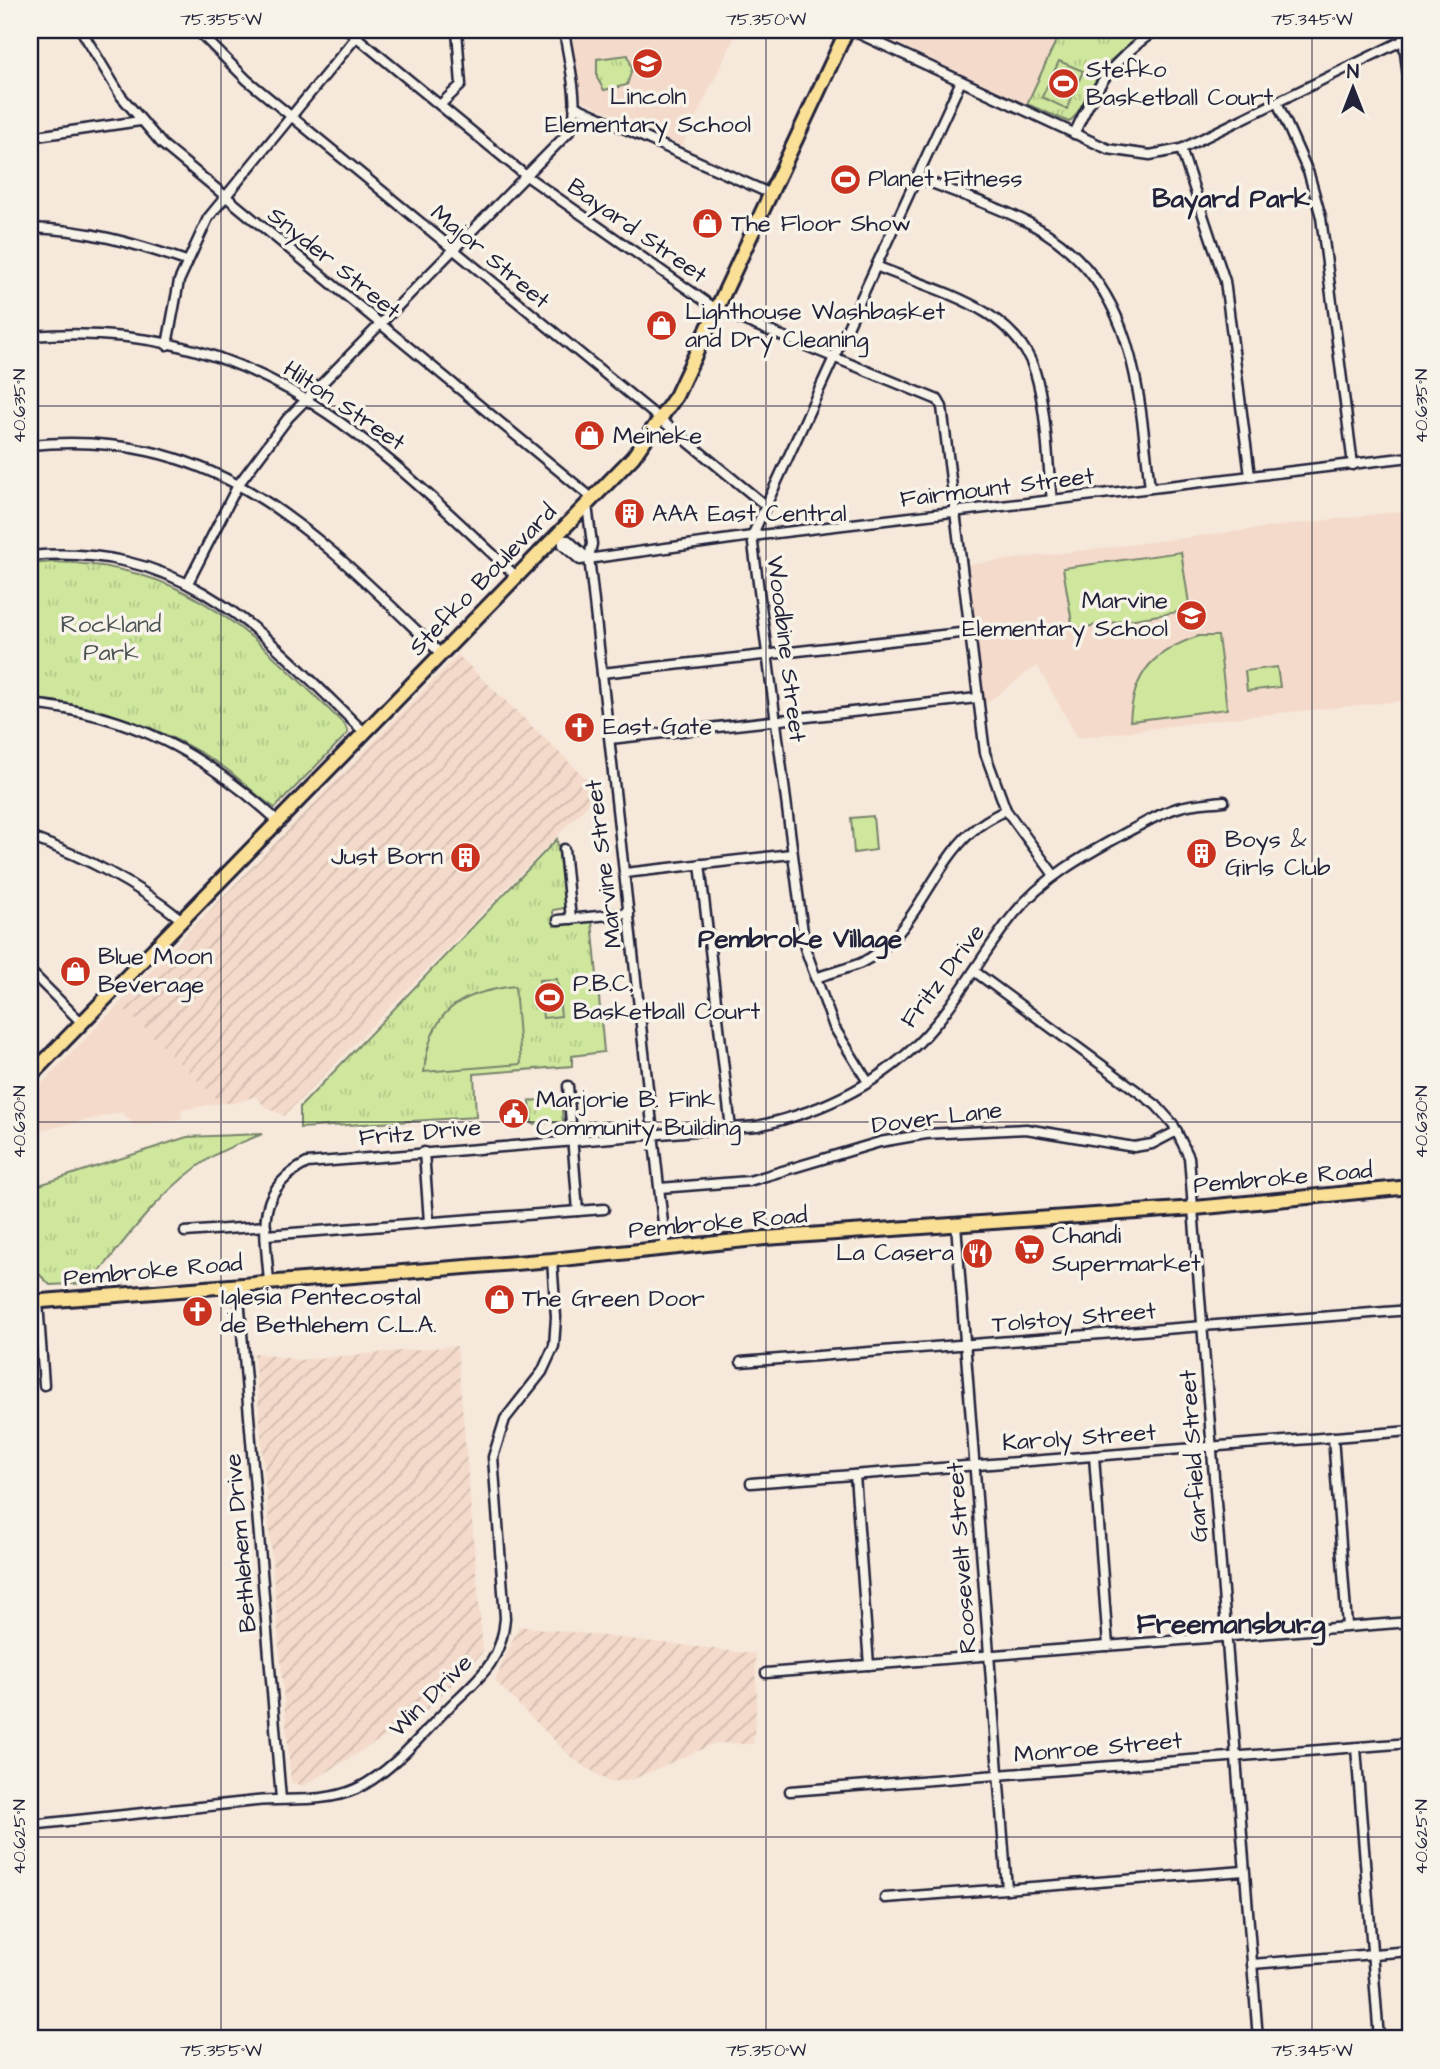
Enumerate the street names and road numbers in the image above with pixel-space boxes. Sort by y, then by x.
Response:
street label: Bayard Street [560,170,714,293]
street label: Major Street [423,197,557,317]
street label: Snyder Street [259,199,408,328]
street label: Hilton Street [276,353,412,460]
street label: Fairmount Street [898,459,1096,517]
street label: Stefko Boulevard [401,496,565,664]
street label: Woodbine Street [758,554,814,744]
street label: Marvine Street [577,777,631,950]
street label: Fritz Drive [893,917,993,1035]
street label: Dover Lane [870,1093,1004,1143]
street label: Fritz Drive [357,1111,483,1155]
street label: Pembroke Road [1192,1153,1374,1203]
street label: Pembroke Road [627,1198,809,1248]
street label: Pembroke Road [62,1246,244,1296]
street label: Tolstoy Street [991,1294,1158,1343]
street label: Garfield Street [1171,1368,1217,1543]
street label: Karoly Street [1001,1416,1157,1461]
street label: Bethlehem Drive [216,1452,266,1634]
street label: Roosevelt Street [938,1461,986,1655]
street label: Win Drive [382,1647,480,1745]
street label: Monroe Street [1012,1724,1184,1772]

